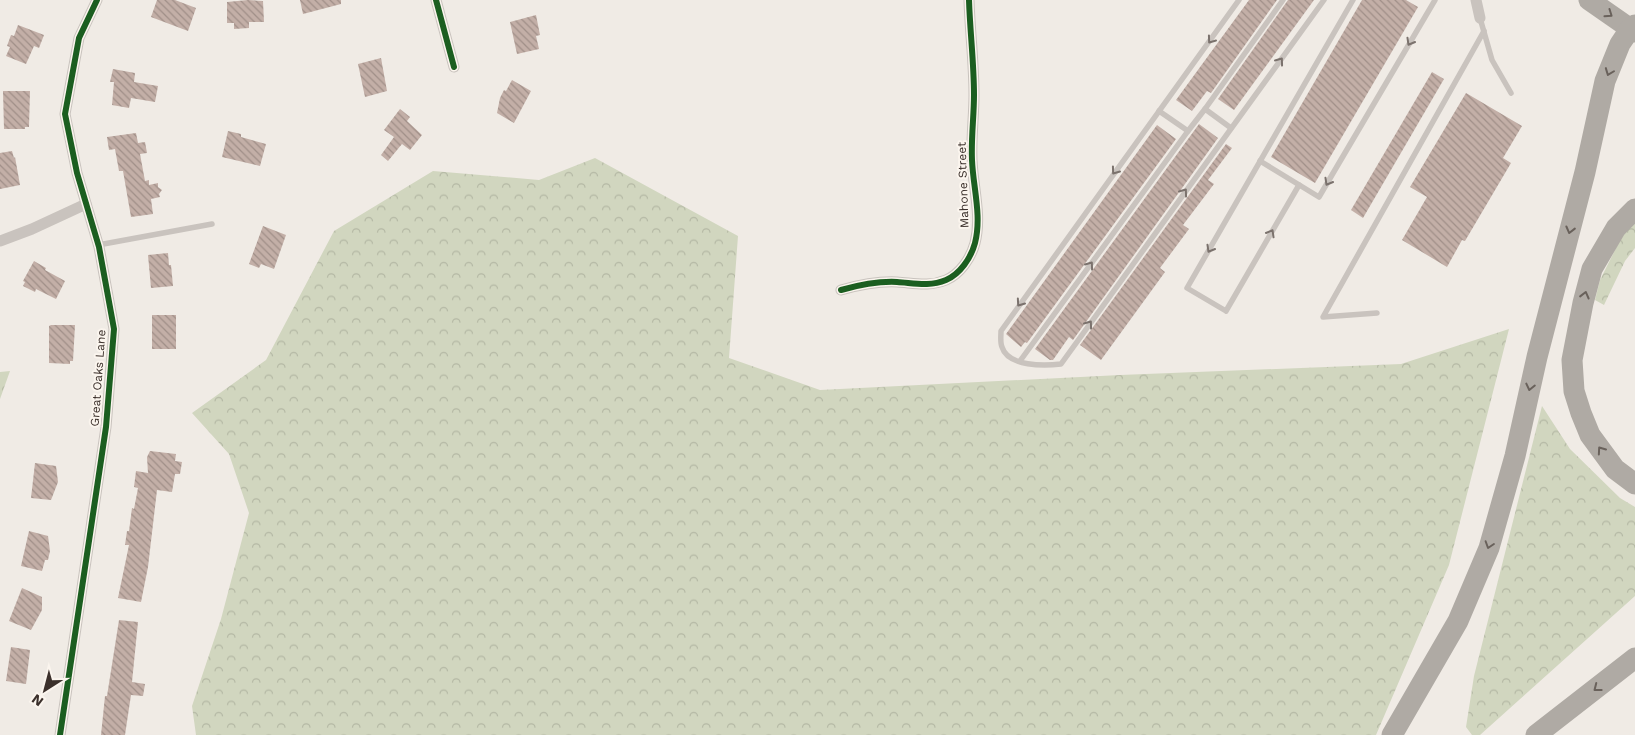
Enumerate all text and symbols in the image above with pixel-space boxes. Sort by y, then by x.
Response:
one-way arrow [1604,8,1613,17]
one-way arrow [1207,34,1217,43]
one-way arrow [1406,37,1416,46]
one-way arrow [1274,57,1283,67]
one-way arrow [1605,67,1615,76]
street label: Mahone Street [955,142,971,228]
one-way arrow [1112,165,1121,175]
one-way arrow [1324,177,1334,186]
one-way arrow [1178,189,1188,198]
one-way arrow [1565,225,1576,234]
one-way arrow [1265,230,1275,239]
one-way arrow [1206,244,1216,253]
one-way arrow [1084,262,1093,271]
one-way arrow [1579,291,1590,300]
one-way arrow [1017,297,1026,307]
one-way arrow [1083,320,1092,330]
street label: Great Oaks Lane [88,329,108,427]
one-way arrow [1525,383,1536,392]
one-way arrow [1598,446,1607,456]
one-way arrow [1485,540,1495,548]
north arrow [20,665,70,715]
one-way arrow [1593,682,1602,691]
text: N [28,691,46,710]

